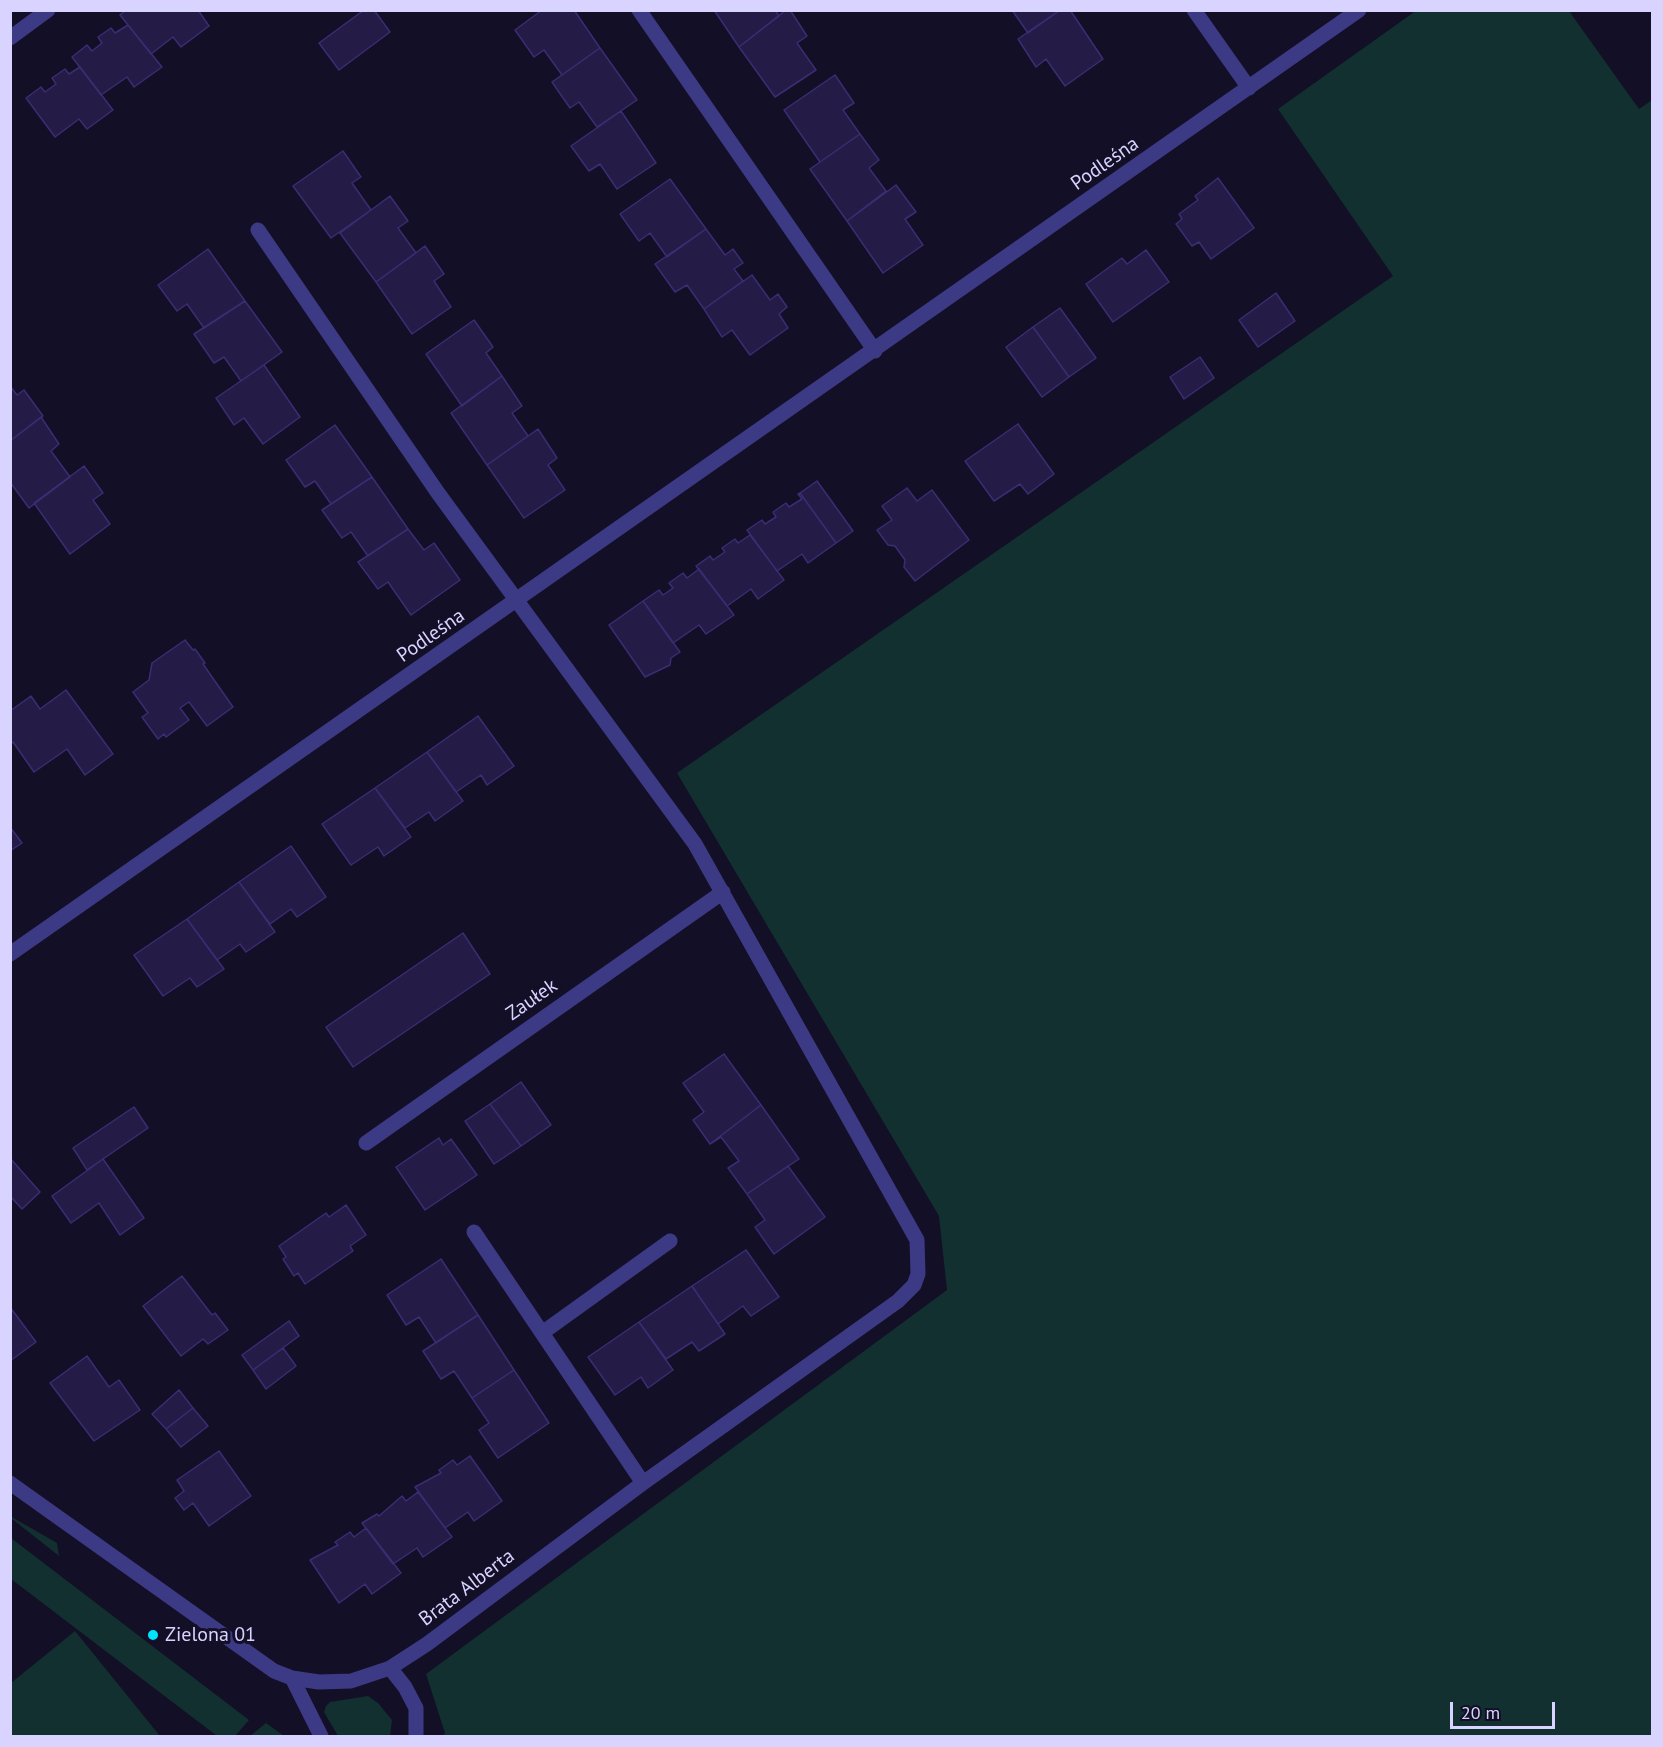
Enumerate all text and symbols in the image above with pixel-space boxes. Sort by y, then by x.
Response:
street label: Podleśna [1066,132,1144,196]
street label: Podleśna [392,604,470,668]
street label: Zaułek [502,974,562,1026]
street label: Brata Alberta [415,1544,519,1632]
place label: Zielona 01 [165,1623,256,1647]
marker: Zielona 01 [146,1628,160,1642]
scale bar [1453,1690,1558,1728]
text: 20 m [1461,1701,1500,1724]

